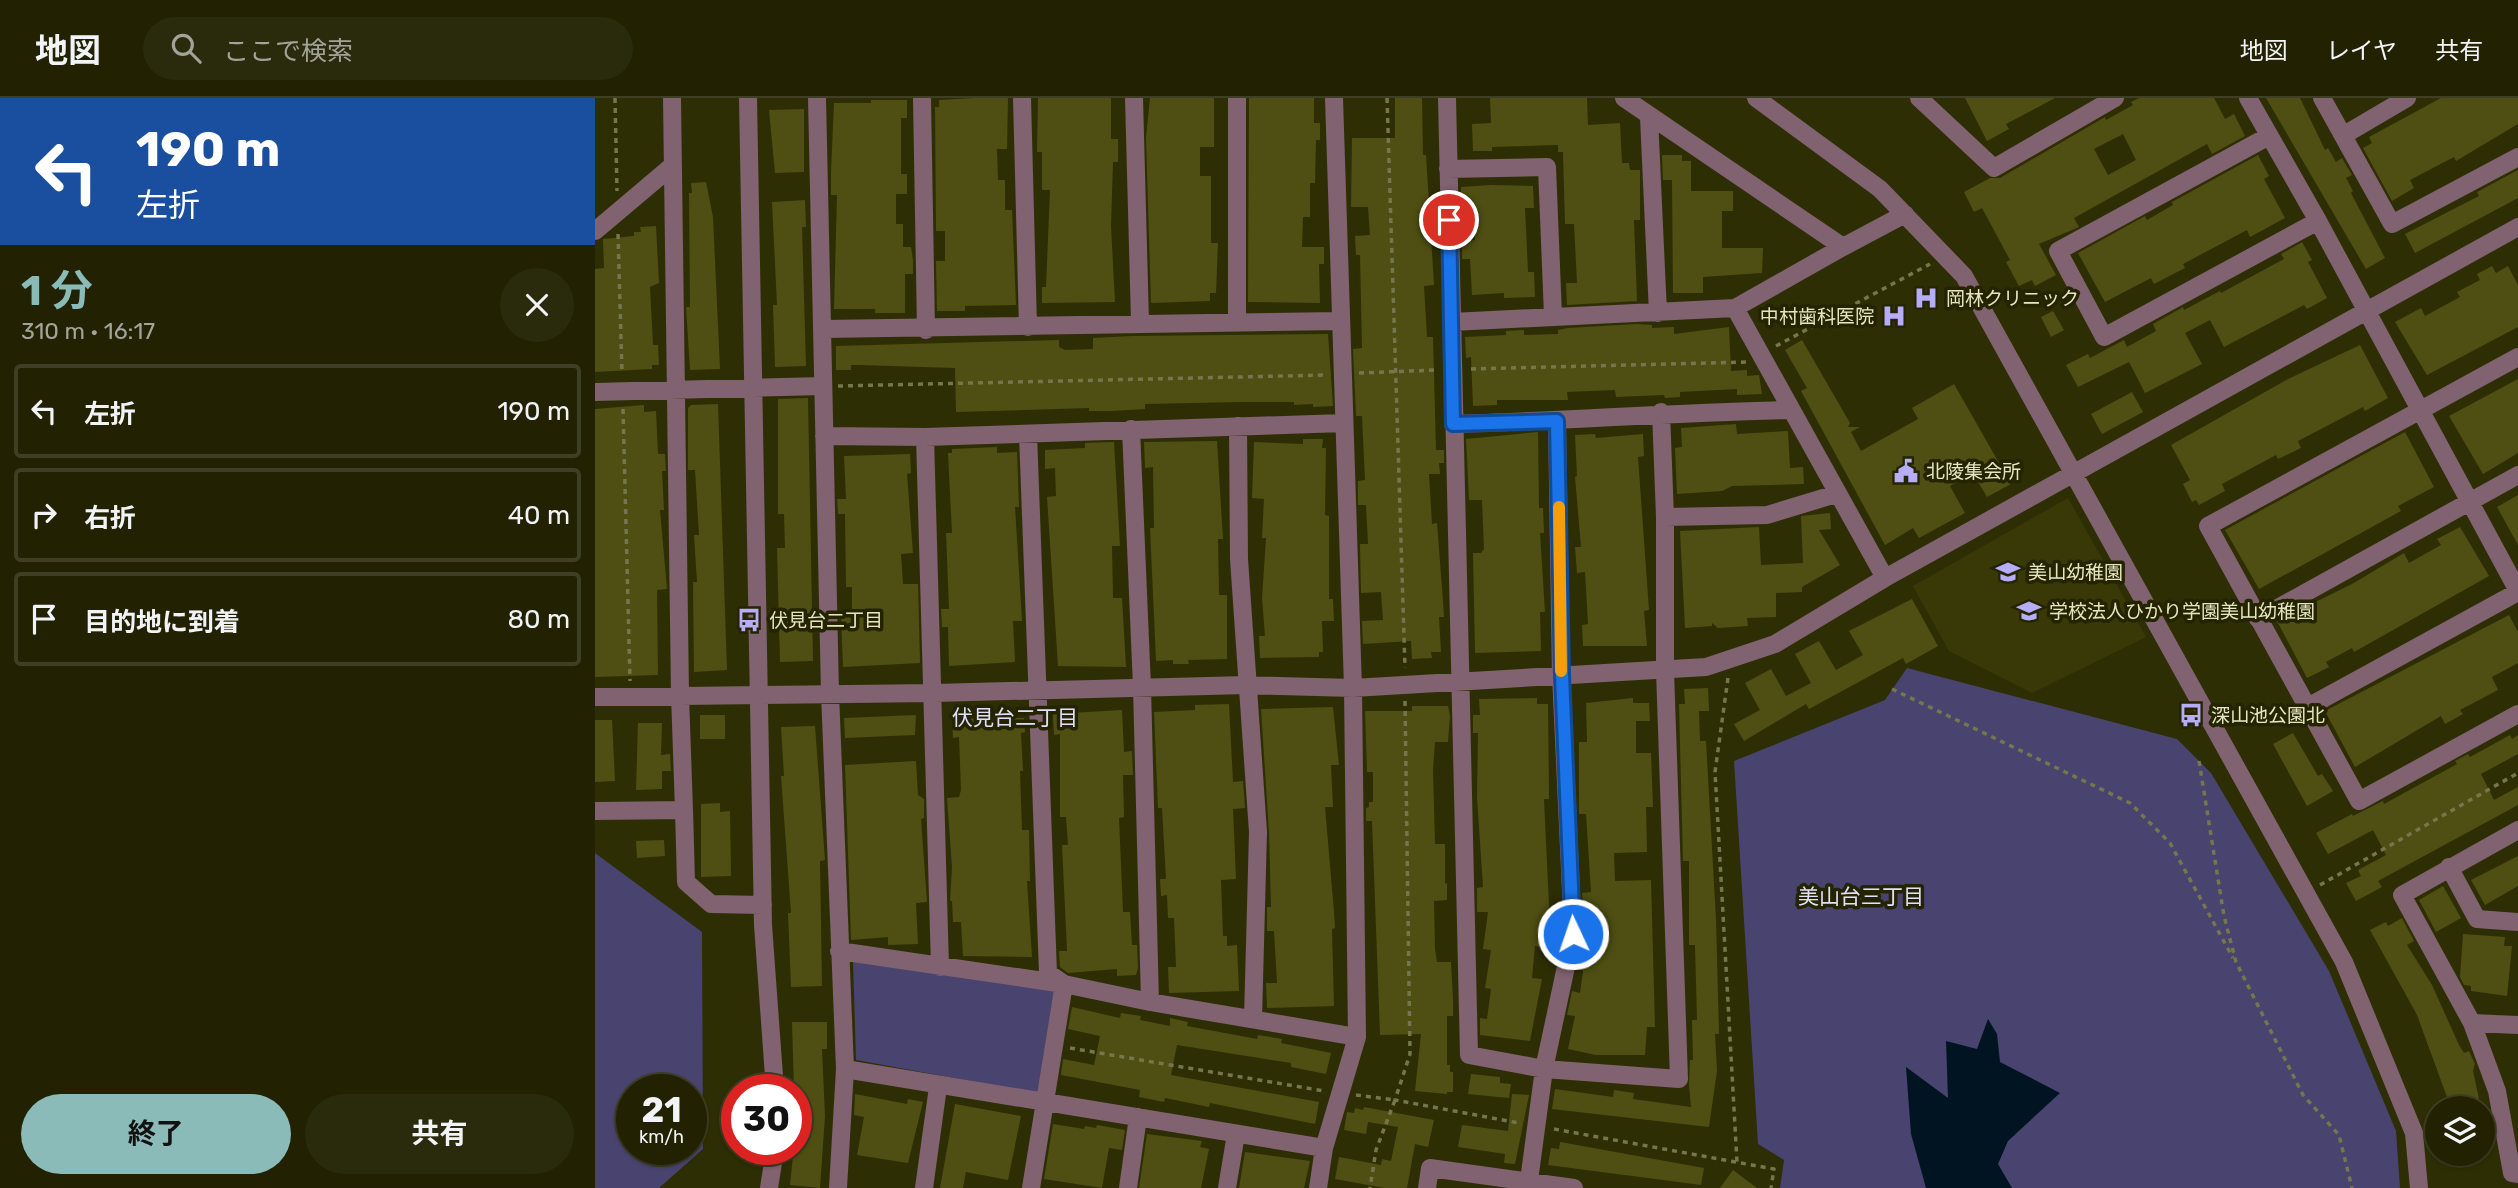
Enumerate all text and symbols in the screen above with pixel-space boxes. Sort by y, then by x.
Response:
search box [143,17,633,80]
icon: search [167,29,205,67]
text: 地図 [35,31,101,70]
text: ここで検索 [223,36,353,67]
text: 地図 [2240,37,2288,65]
text: レイヤ [2326,37,2397,65]
text: 共有 [2435,37,2483,65]
text: 190 m [136,120,280,178]
icon: left [21,126,112,217]
text: 左折 [136,186,200,224]
pin [1419,190,1479,250]
icon: arrive [1430,201,1468,239]
text: 1 分 [21,266,93,316]
button: close [500,268,574,342]
hospital icon: 岡林クリニック [1912,284,1940,312]
place label: 岡林クリニック [1946,287,2079,310]
hospital icon: 中村歯科医院 [1880,302,1908,330]
place label: 中村歯科医院 [1760,305,1874,328]
text: 310 m · 16:17 [21,317,155,345]
icon: left [25,392,63,430]
text: 190 m [497,396,570,427]
text: 左折 [84,399,136,430]
public building icon: 北陵集会所 [1892,457,1920,485]
place label: 北陵集会所 [1926,460,2021,483]
icon: right [25,496,63,534]
text: 40 m [508,500,570,531]
text: 右折 [84,503,136,534]
school or university icon: 美山幼稚園 [1994,558,2022,586]
place label: 美山幼稚園 [2028,561,2123,584]
school or university icon: 学校法人ひかり学園美山幼稚園 [2015,597,2043,625]
icon: arrive [25,600,63,638]
place label: 学校法人ひかり学園美山幼稚園 [2049,600,2315,623]
text: 80 m [507,604,570,635]
bus stop icon: 伏見台二丁目 [735,606,763,634]
text: 目的地に到着 [84,607,240,638]
place label: 伏見台二丁目 [769,609,883,632]
bus stop icon: 深山池公園北 [2177,701,2205,729]
place label: 深山池公園北 [2211,704,2325,727]
district label: 伏見台二丁目 [952,705,1078,730]
district label: 美山台三丁目 [1798,884,1924,909]
position arrow [1536,897,1610,971]
speed limit sign: 30 [721,1074,812,1165]
text: 21 [641,1089,682,1131]
button: 終了 [21,1094,291,1174]
button: 共有 [305,1094,574,1174]
map controls [2425,1096,2495,1166]
button: layers [2425,1096,2495,1166]
text: km/h [639,1126,684,1148]

